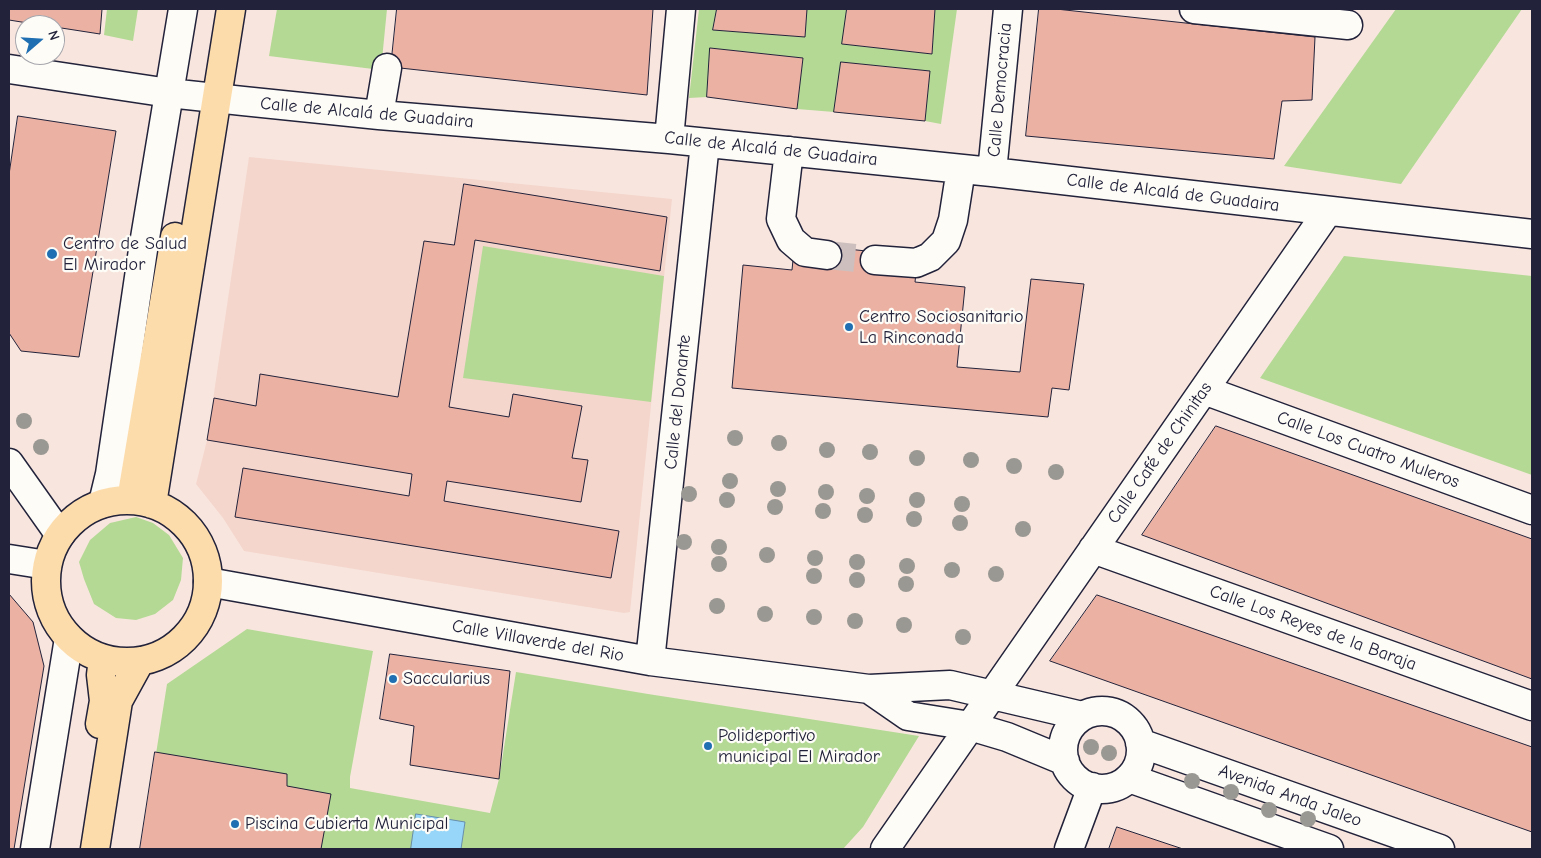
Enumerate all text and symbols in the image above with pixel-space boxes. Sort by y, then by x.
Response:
north arrow [15,15,65,65]
street label: Calle Democracia [983,22,1017,158]
text: N [44,28,63,42]
street label: Calle de Alcalá de Guadaira [259,93,475,133]
street label: Calle de Alcalá de Guadaira [663,127,879,171]
street label: Calle de Alcalá de Guadaira [1065,169,1281,217]
place label: Centro de Salud El Mirador [63,233,187,276]
marker: Centro de Salud El Mirador [45,247,59,261]
place label: Centro Sociosanitario La Rinconada [859,306,1024,348]
marker: Centro Sociosanitario La Rinconada [843,321,855,333]
street label: Calle del Donante [660,334,696,470]
street label: Calle Café de Chinitas [1103,378,1217,528]
street label: Calle Los Cuatro Muleros [1274,407,1462,493]
street label: Calle Los Reyes de la Baraja [1207,580,1419,676]
street label: Calle Villaverde del Rio [450,615,626,667]
place label: Saccularius [403,668,490,690]
marker: Saccularius [387,673,399,685]
place label: Polideportivo municipal El Mirador [718,725,880,768]
marker: Polideportivo municipal El Mirador [702,740,714,752]
street label: Avenida Anda Jaleo [1215,760,1365,832]
place label: Piscina Cubierta Municipal [245,813,449,835]
marker: Piscina Cubierta Municipal [229,818,241,830]

